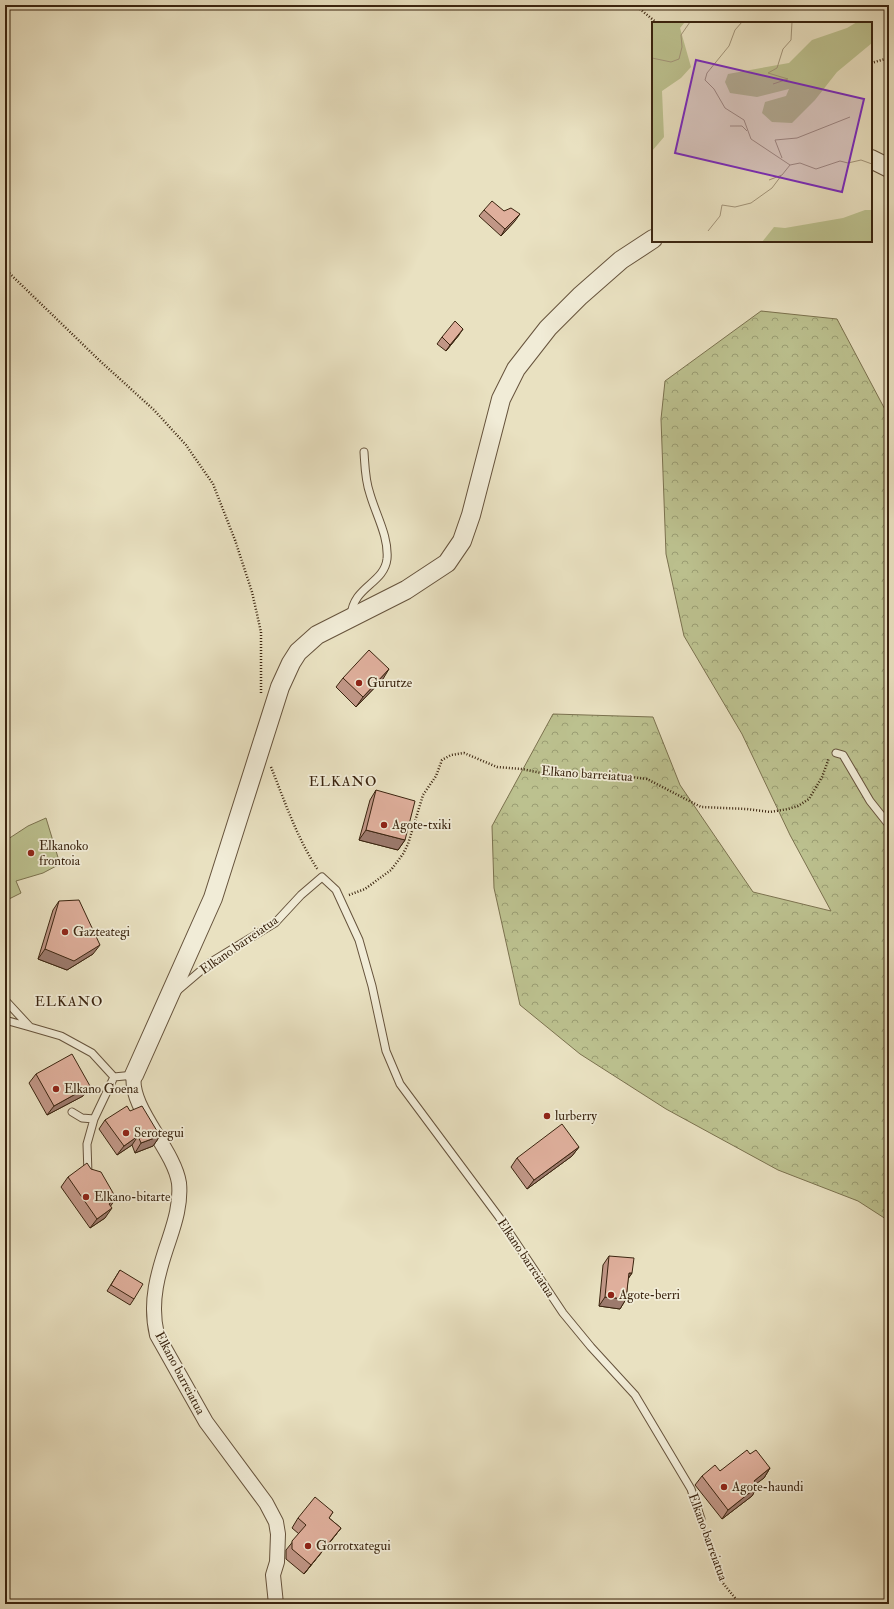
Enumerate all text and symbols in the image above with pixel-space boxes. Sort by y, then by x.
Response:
inset map [652,22,872,242]
place label: Gurutze [367,675,413,691]
marker: Gurutze [354,678,364,688]
street label: Elkano barreiatua [541,763,634,785]
district label: ELKANO [309,773,377,790]
place label: Agote-txiki [391,817,452,833]
marker: Agote-txiki [379,820,389,830]
place label: Elkanoko frontoia [39,838,88,869]
marker: Elkanoko frontoia [26,848,36,858]
street label: Elkano barreiatua [197,912,282,978]
place label: Gazteategi [73,924,131,940]
marker: Gazteategi [60,927,70,937]
district label: ELKANO [35,993,103,1010]
place label: Elkano Goena [64,1081,139,1097]
marker: Elkano Goena [51,1084,61,1094]
place label: lurberry [555,1108,597,1125]
marker: lurberry [542,1111,552,1121]
place label: Serotegui [134,1125,185,1141]
marker: Serotegui [121,1128,131,1138]
place label: Elkano-bitarte [94,1189,171,1205]
marker: Elkano-bitarte [81,1192,91,1202]
street label: Elkano barreiatua [494,1216,559,1301]
place label: Agote-berri [618,1287,681,1303]
marker: Agote-berri [606,1290,616,1300]
street label: Elkano barreiatua [151,1329,209,1418]
place label: Agote-haundi [731,1479,804,1495]
marker: Agote-haundi [719,1482,729,1492]
street label: Elkano barreiatua [685,1491,731,1583]
place label: Gorrotxategui [316,1538,391,1554]
marker: Gorrotxategui [303,1541,313,1551]

